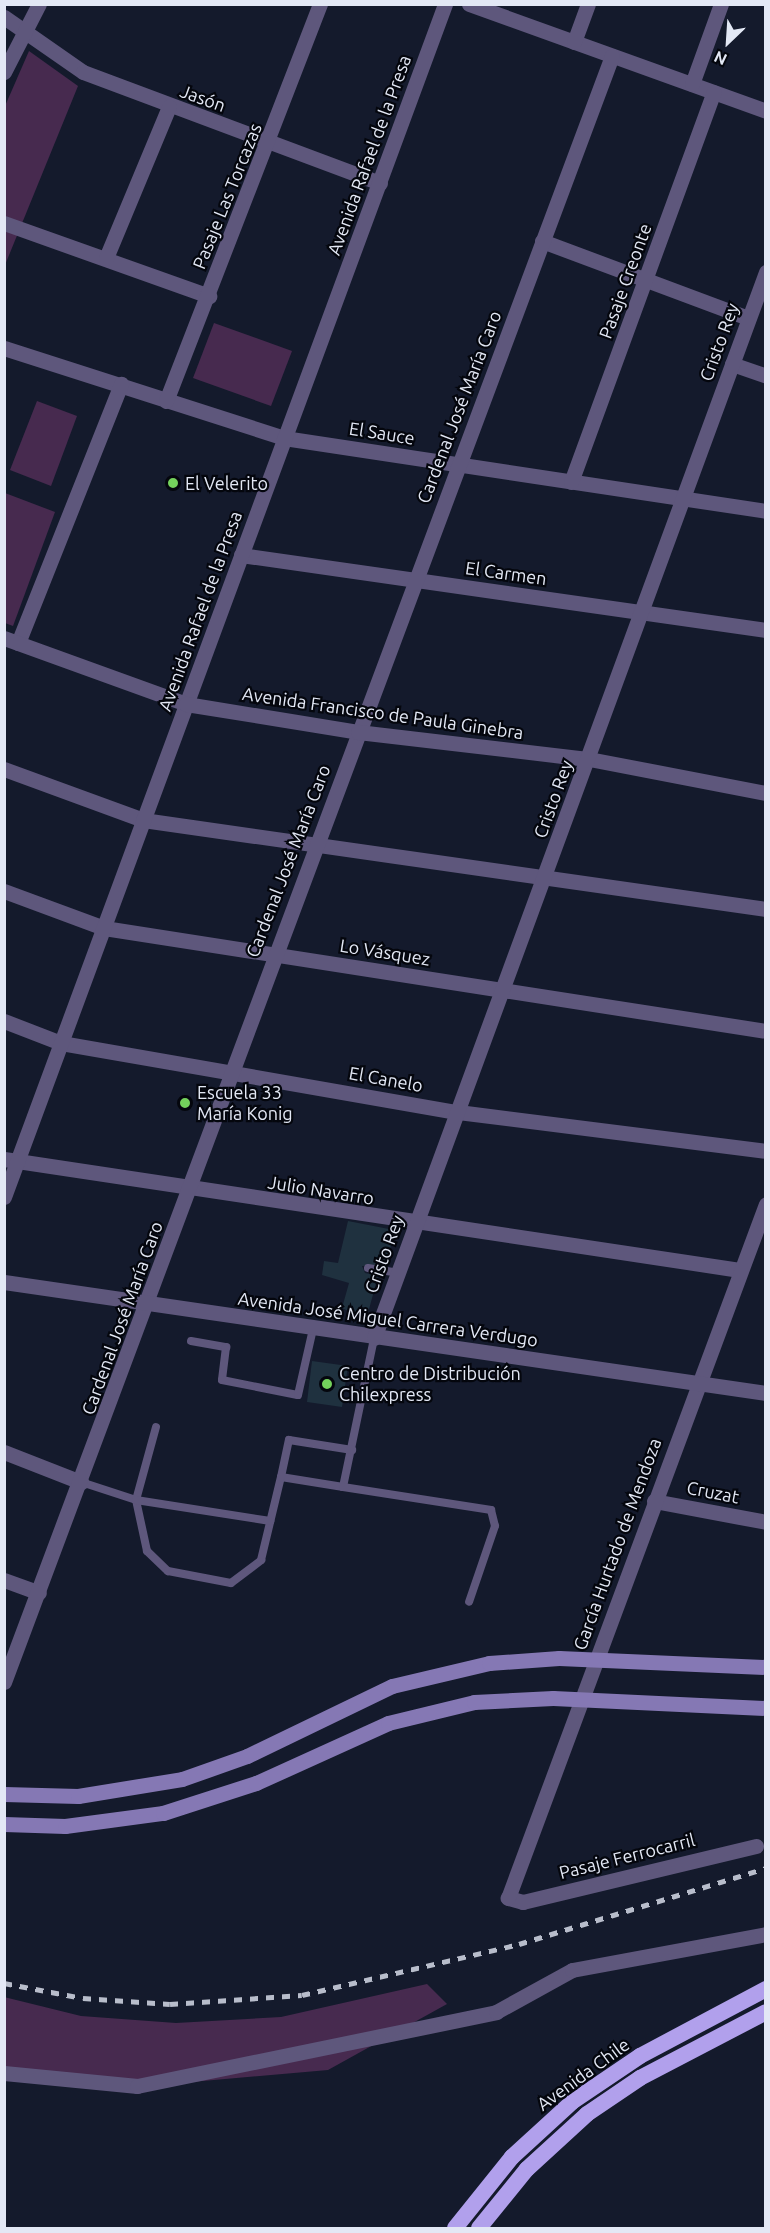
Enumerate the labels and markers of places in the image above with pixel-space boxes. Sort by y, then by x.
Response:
place label: El Velerito [185,472,268,494]
marker: El Velerito [166,476,180,490]
place label: Escuela 33 María Konig [197,1082,293,1124]
marker: Escuela 33 María Konig [178,1096,192,1110]
place label: Centro de Distribución Chilexpress [339,1363,521,1406]
marker: Centro de Distribución Chilexpress [320,1377,334,1391]

